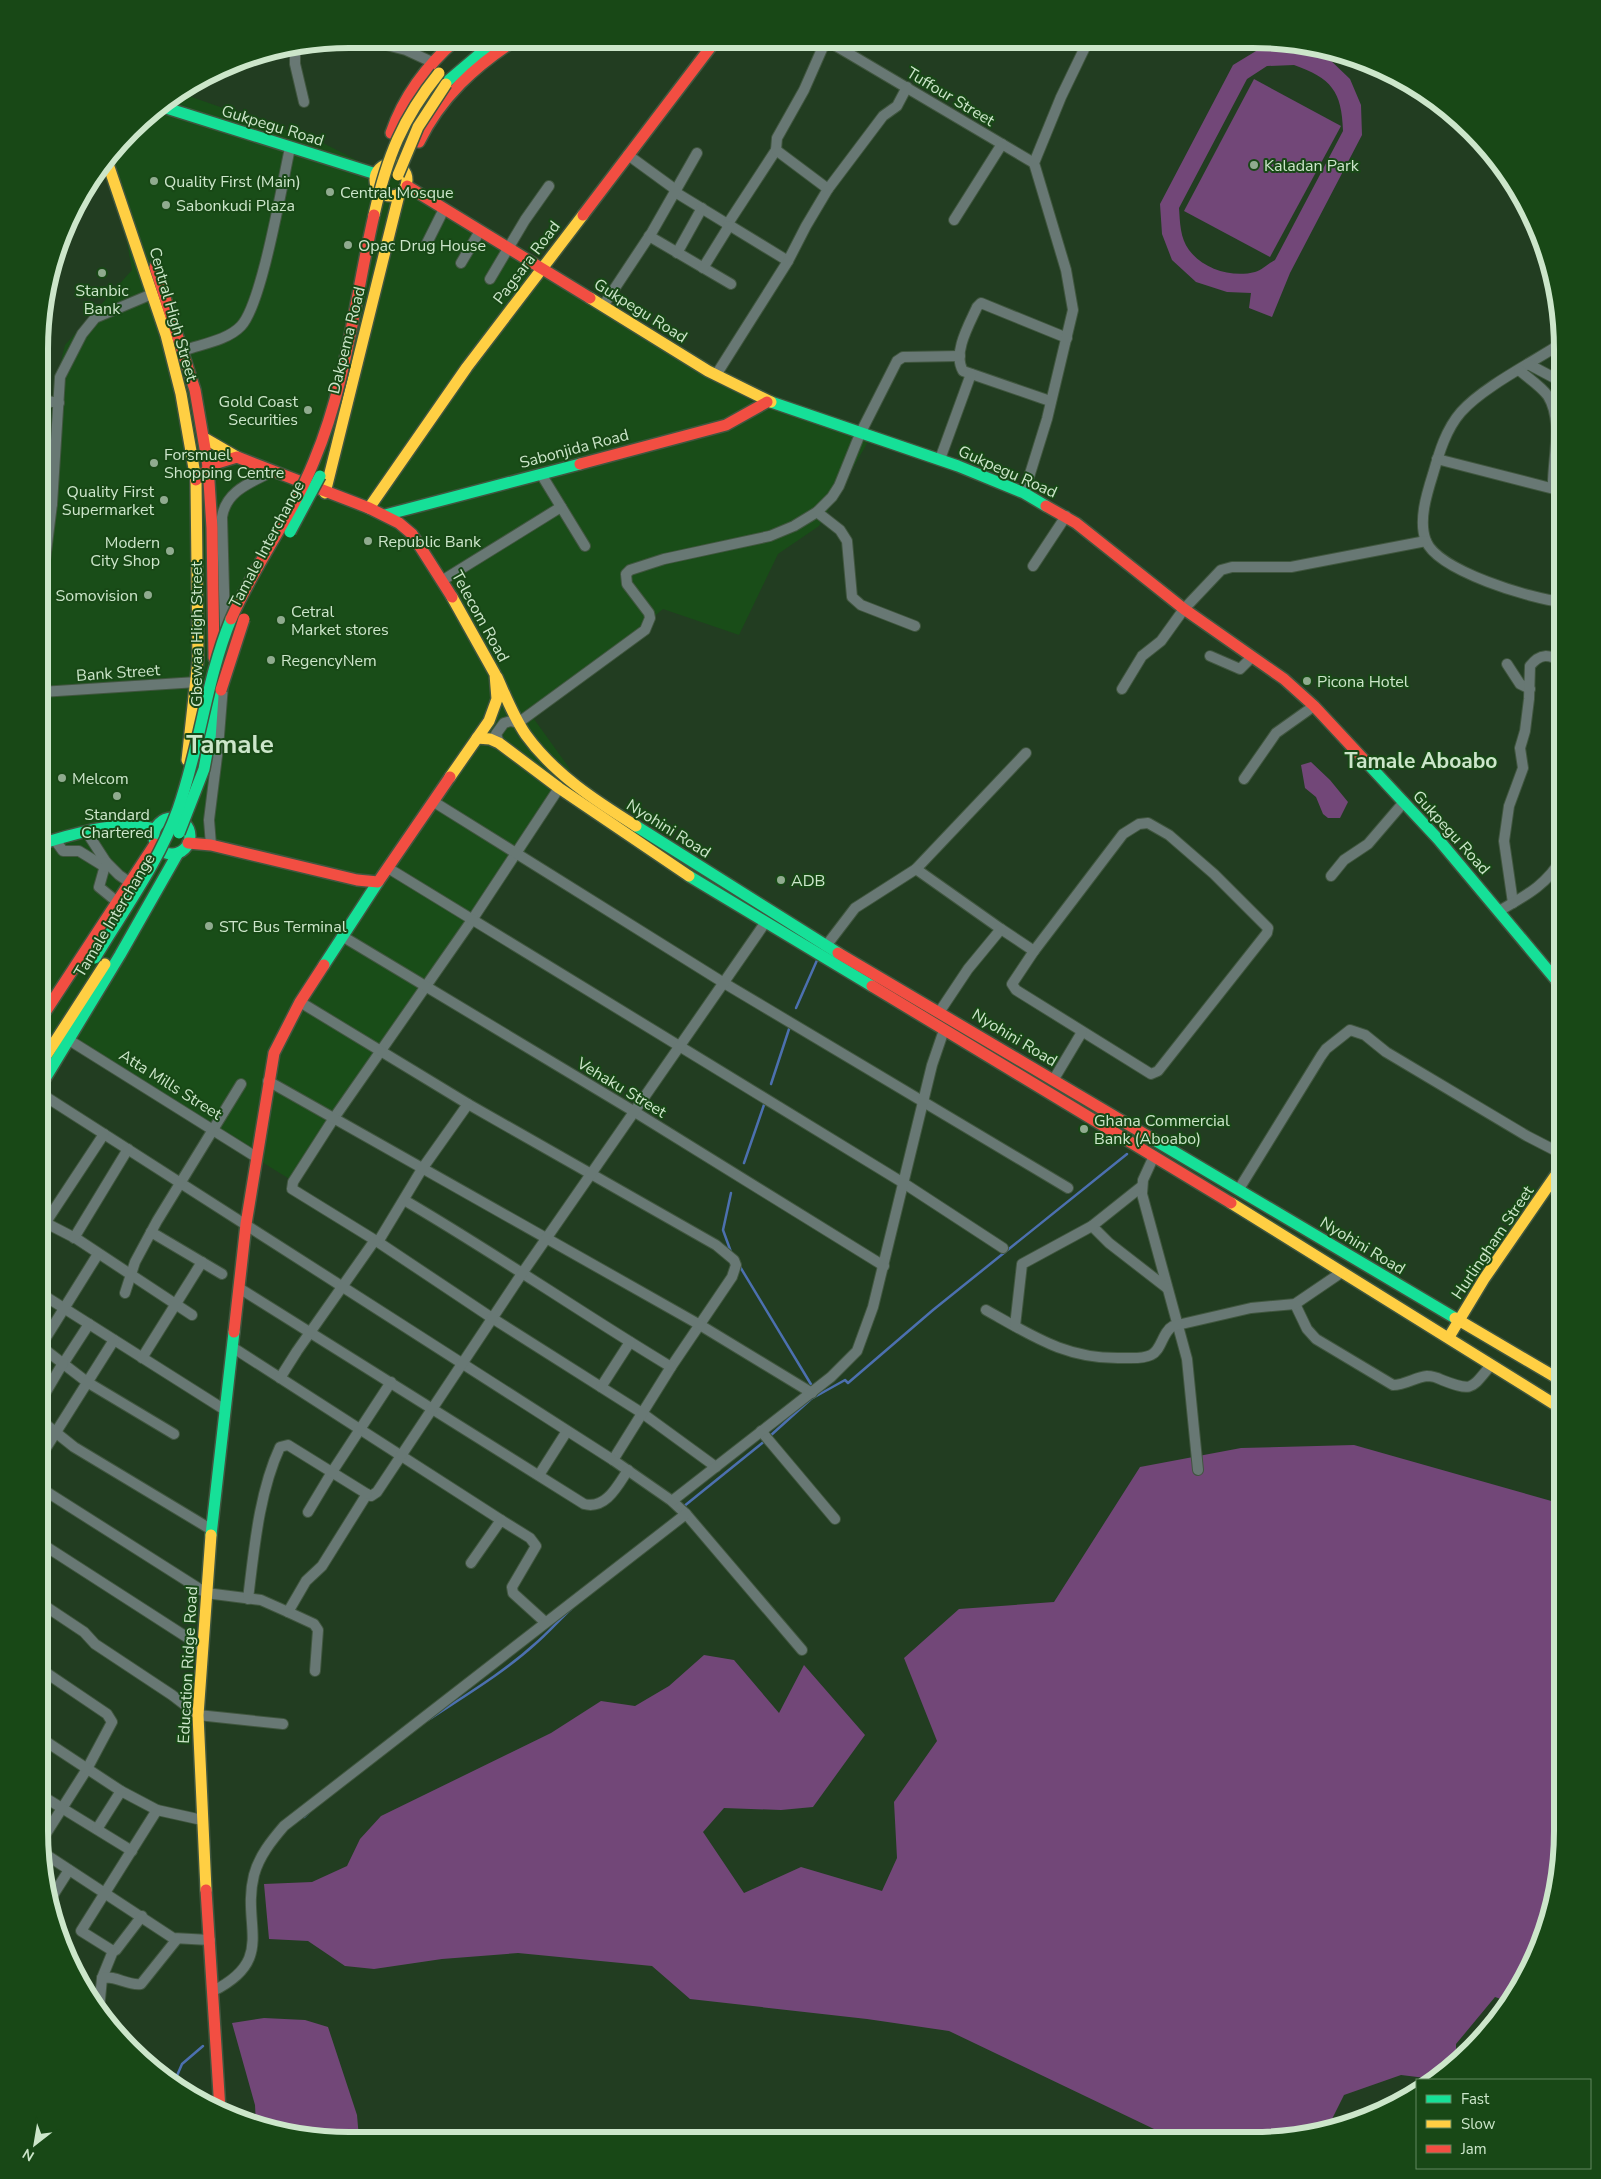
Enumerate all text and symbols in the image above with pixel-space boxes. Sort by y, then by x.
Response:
street label: Tuffour Street [902,62,999,132]
street label: Gukpegu Road [219,100,327,152]
place label: Kaladan Park [1264,155,1360,177]
marker: Kaladan Park [1248,159,1260,171]
place label: Quality First (Main) [164,171,301,193]
marker: Quality First (Main) [148,175,160,187]
place label: Central Mosque [340,182,453,204]
marker: Central Mosque [324,186,336,198]
place label: Sabonkudi Plaza [176,195,295,217]
marker: Sabonkudi Plaza [160,199,172,211]
street label: Pagsara Road [488,216,565,309]
place label: Opac Drug House [358,235,486,257]
marker: Opac Drug House [342,239,354,251]
street label: Central High Street [143,245,203,384]
marker: Stanbic Bank [96,267,108,279]
street label: Gukpegu Road [590,273,691,348]
place label: Stanbic Bank [75,280,129,320]
street label: Dakpema Road [323,284,371,396]
place label: Gold Coast Securities [219,391,298,431]
marker: Gold Coast Securities [302,404,314,416]
street label: Sabonjida Road [517,424,631,474]
street label: Gukpegu Road [955,440,1061,504]
place label: Forsmuel Shopping Centre [164,444,284,484]
marker: Forsmuel Shopping Centre [148,457,160,469]
street label: Tamale Interchange [224,477,310,612]
place label: Quality First Supermarket [62,481,154,521]
marker: Quality First Supermarket [158,494,170,506]
place label: Republic Bank [378,531,482,553]
place label: Modern City Shop [90,532,160,572]
marker: Republic Bank [362,535,374,547]
marker: Modern City Shop [164,545,176,557]
street label: Gbewaa High Street [186,561,208,707]
street label: Telecom Road [446,567,514,666]
place label: Somovision [55,585,138,607]
marker: Somovision [142,589,154,601]
place label: Cetral Market stores [291,601,389,641]
marker: Cetral Market stores [275,614,287,626]
place label: RegencyNem [281,650,377,672]
marker: RegencyNem [265,654,277,666]
street label: Bank Street [75,659,161,687]
place label: Picona Hotel [1317,671,1409,693]
marker: Picona Hotel [1301,675,1313,687]
district label: Tamale [186,727,274,762]
district label: Tamale Aboabo [1345,747,1497,775]
place label: Melcom [72,768,129,790]
marker: Melcom [56,772,68,784]
street label: Gukpegu Road [1408,786,1495,879]
marker: Standard Chartered [111,790,123,802]
street label: Nyohini Road [622,794,715,864]
place label: Standard Chartered [81,804,153,844]
street label: Tamale Interchange [69,849,161,982]
place label: ADB [791,870,825,892]
marker: ADB [775,874,787,886]
place label: STC Bus Terminal [219,916,347,938]
marker: STC Bus Terminal [203,920,215,932]
street label: Nyohini Road [968,1004,1061,1072]
street label: Atta Mills Street [115,1044,226,1125]
street label: Vehaku Street [572,1052,671,1123]
place label: Ghana Commercial Bank (Aboabo) [1094,1110,1230,1150]
marker: Ghana Commercial Bank (Aboabo) [1078,1123,1090,1135]
street label: Hurlingham Street [1447,1181,1539,1304]
street label: Nyohini Road [1316,1212,1409,1280]
street label: Education Ridge Road [173,1586,203,1744]
legend [1416,2079,1591,2169]
text: Fast [1461,2089,1490,2109]
text: Slow [1461,2114,1496,2134]
north arrow [10,2119,60,2169]
text: Jam [1460,2139,1487,2159]
text: N [19,2144,38,2166]

